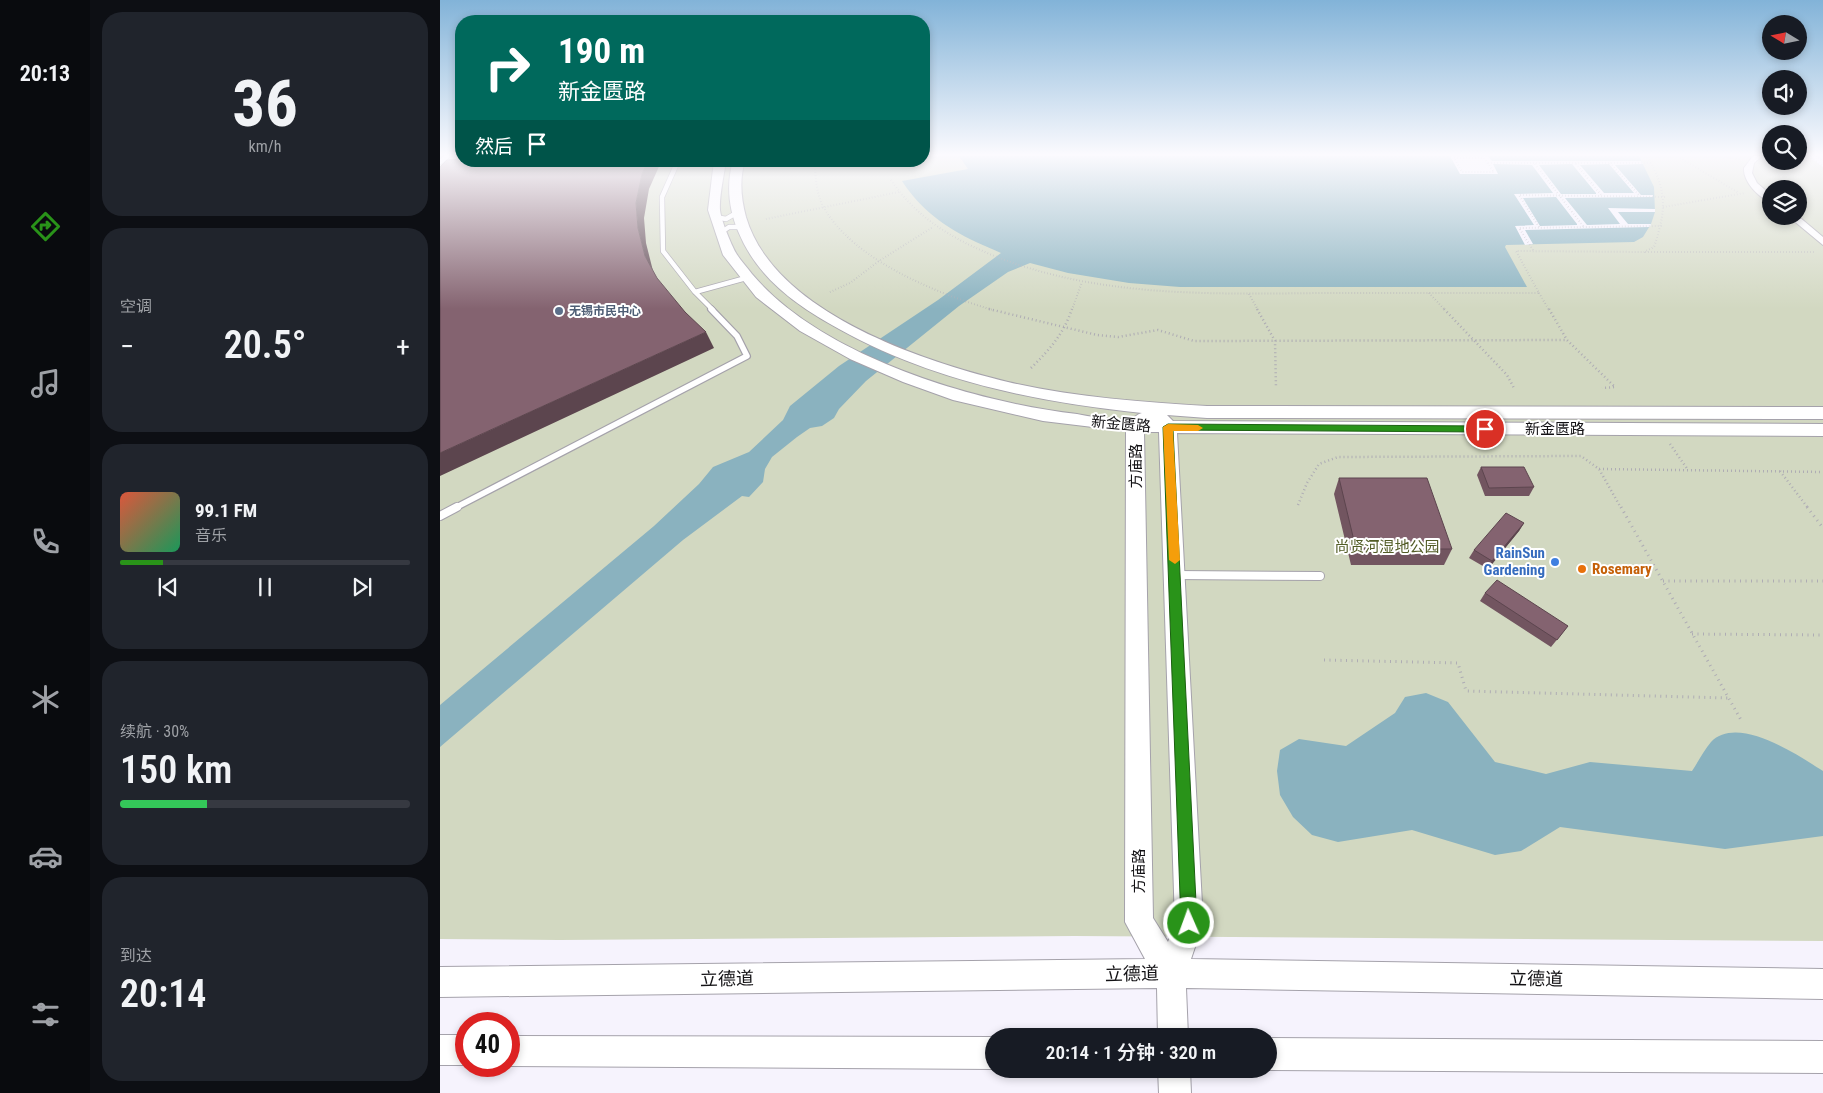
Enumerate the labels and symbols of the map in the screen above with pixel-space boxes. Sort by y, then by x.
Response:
north arrow [1762,15,1808,60]
place label: 无锡市民中心 [569,304,641,318]
marker: 无锡市民中心 [553,305,565,317]
pin [1464,408,1506,450]
street label: 新金匮路 [1090,412,1152,436]
street label: 新金匮路 [1525,420,1585,438]
street label: 方庙路 [1127,443,1145,489]
park label: 尚贤河湿地公园 [1334,538,1440,556]
place label: RainSun Gardening [1484,544,1545,579]
marker: RainSun Gardening [1549,556,1561,568]
place label: Rosemary [1592,560,1652,578]
marker: Rosemary [1576,563,1588,575]
street label: 方庙路 [1130,848,1148,894]
position arrow [1162,896,1214,948]
street label: 立德道 [1105,963,1159,984]
street label: 立德道 [700,968,754,989]
street label: 立德道 [1509,968,1563,989]
speed limit sign: 40 [455,1012,520,1077]

